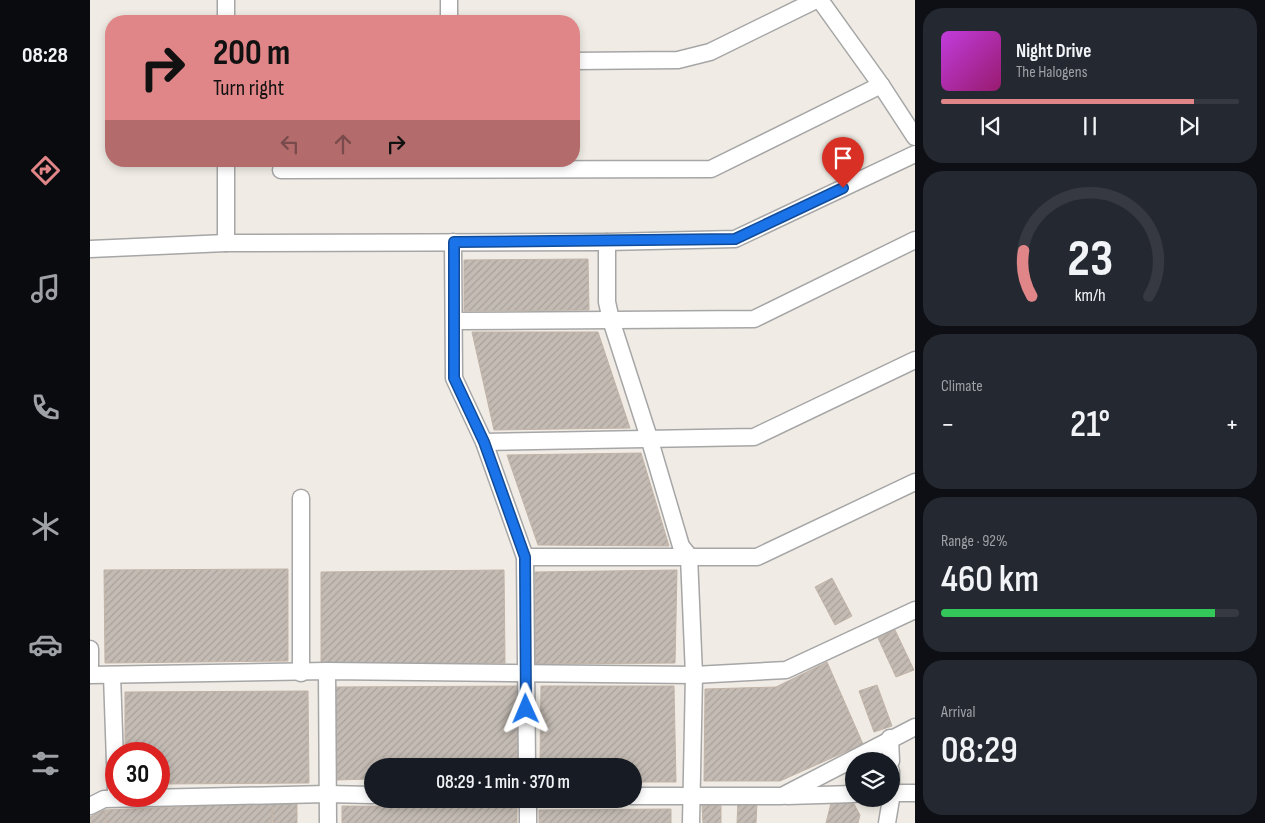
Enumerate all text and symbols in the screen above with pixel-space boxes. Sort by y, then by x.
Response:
text: 200 m [213,32,290,75]
icon: right [130,35,195,100]
text: Night Drive [1016,40,1091,63]
text: 08:28 [22,42,68,69]
text: The Halogens [1016,63,1087,82]
text: Turn right [213,75,284,102]
icon: previous [977,112,1005,140]
icon: pause [1076,112,1104,140]
icon: next [1175,112,1203,140]
icon: left [276,130,304,158]
icon: ahead [329,130,357,158]
icon: right [382,130,410,158]
pin [822,137,864,188]
icon: arrive [829,144,857,172]
icon: directions [28,153,63,188]
text: 23 [1067,228,1113,291]
icon: music [28,271,63,306]
text: km/h [1075,285,1105,306]
text: Climate [941,377,983,396]
icon: phone [28,390,63,425]
text: 21° [1070,402,1110,447]
text: − [941,408,955,441]
text: + [1225,408,1239,441]
icon: climate [28,509,63,544]
text: Range · 92% [941,532,1008,551]
text: 460 km [941,557,1039,602]
icon: car [28,627,63,662]
position arrow [499,682,551,734]
text: Arrival [941,703,975,722]
text: 08:29 [941,728,1018,773]
speed limit sign: 30 [105,742,170,807]
icon: filters [28,746,63,781]
map controls [845,752,900,807]
button: layers [845,752,900,807]
text: 08:29 · 1 min · 370 m [436,771,570,794]

